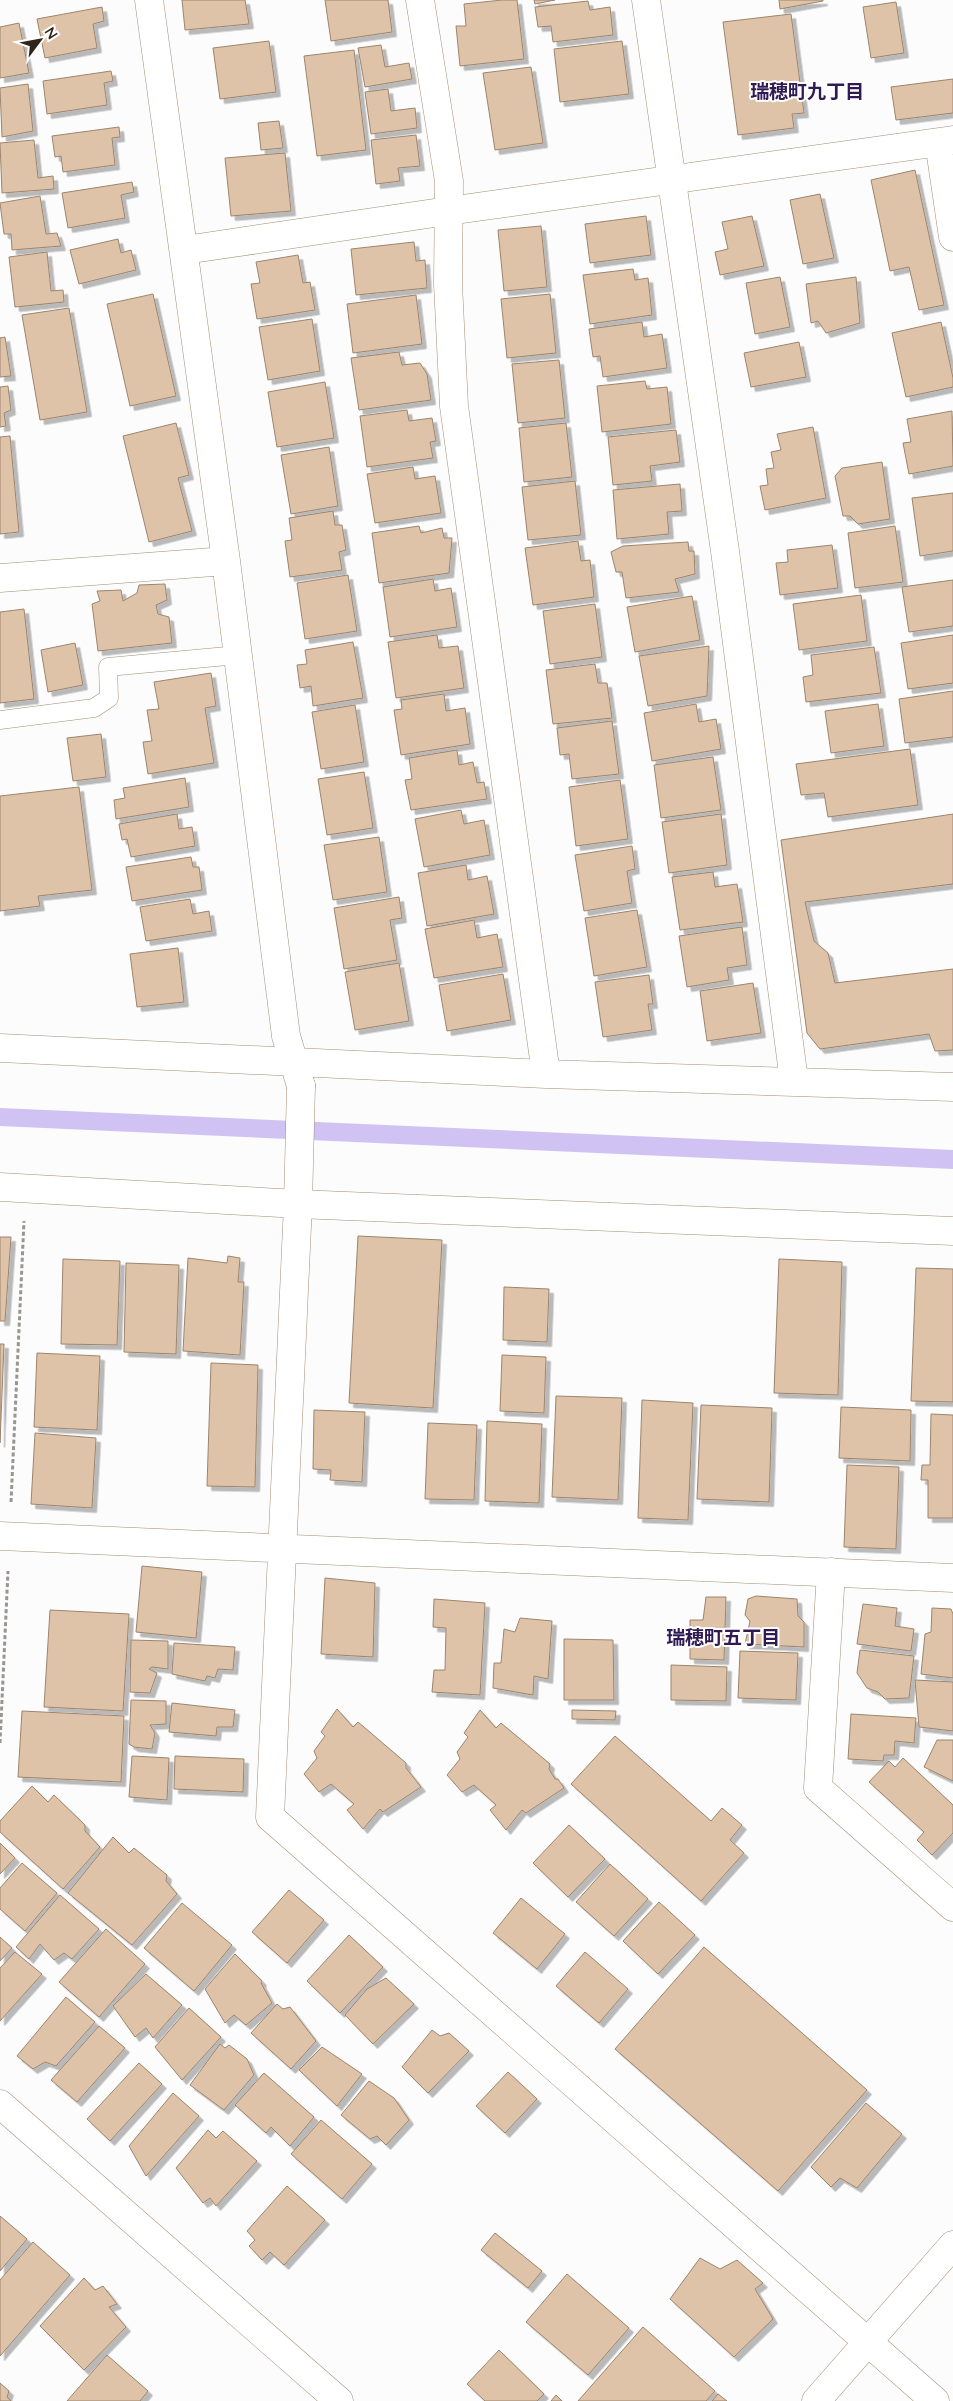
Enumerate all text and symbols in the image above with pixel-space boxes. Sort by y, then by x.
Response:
north arrow [15,15,65,65]
text: N [41,24,62,42]
district label: 瑞穂町九丁目 [750,79,864,102]
district label: 瑞穂町五丁目 [666,1625,780,1648]

